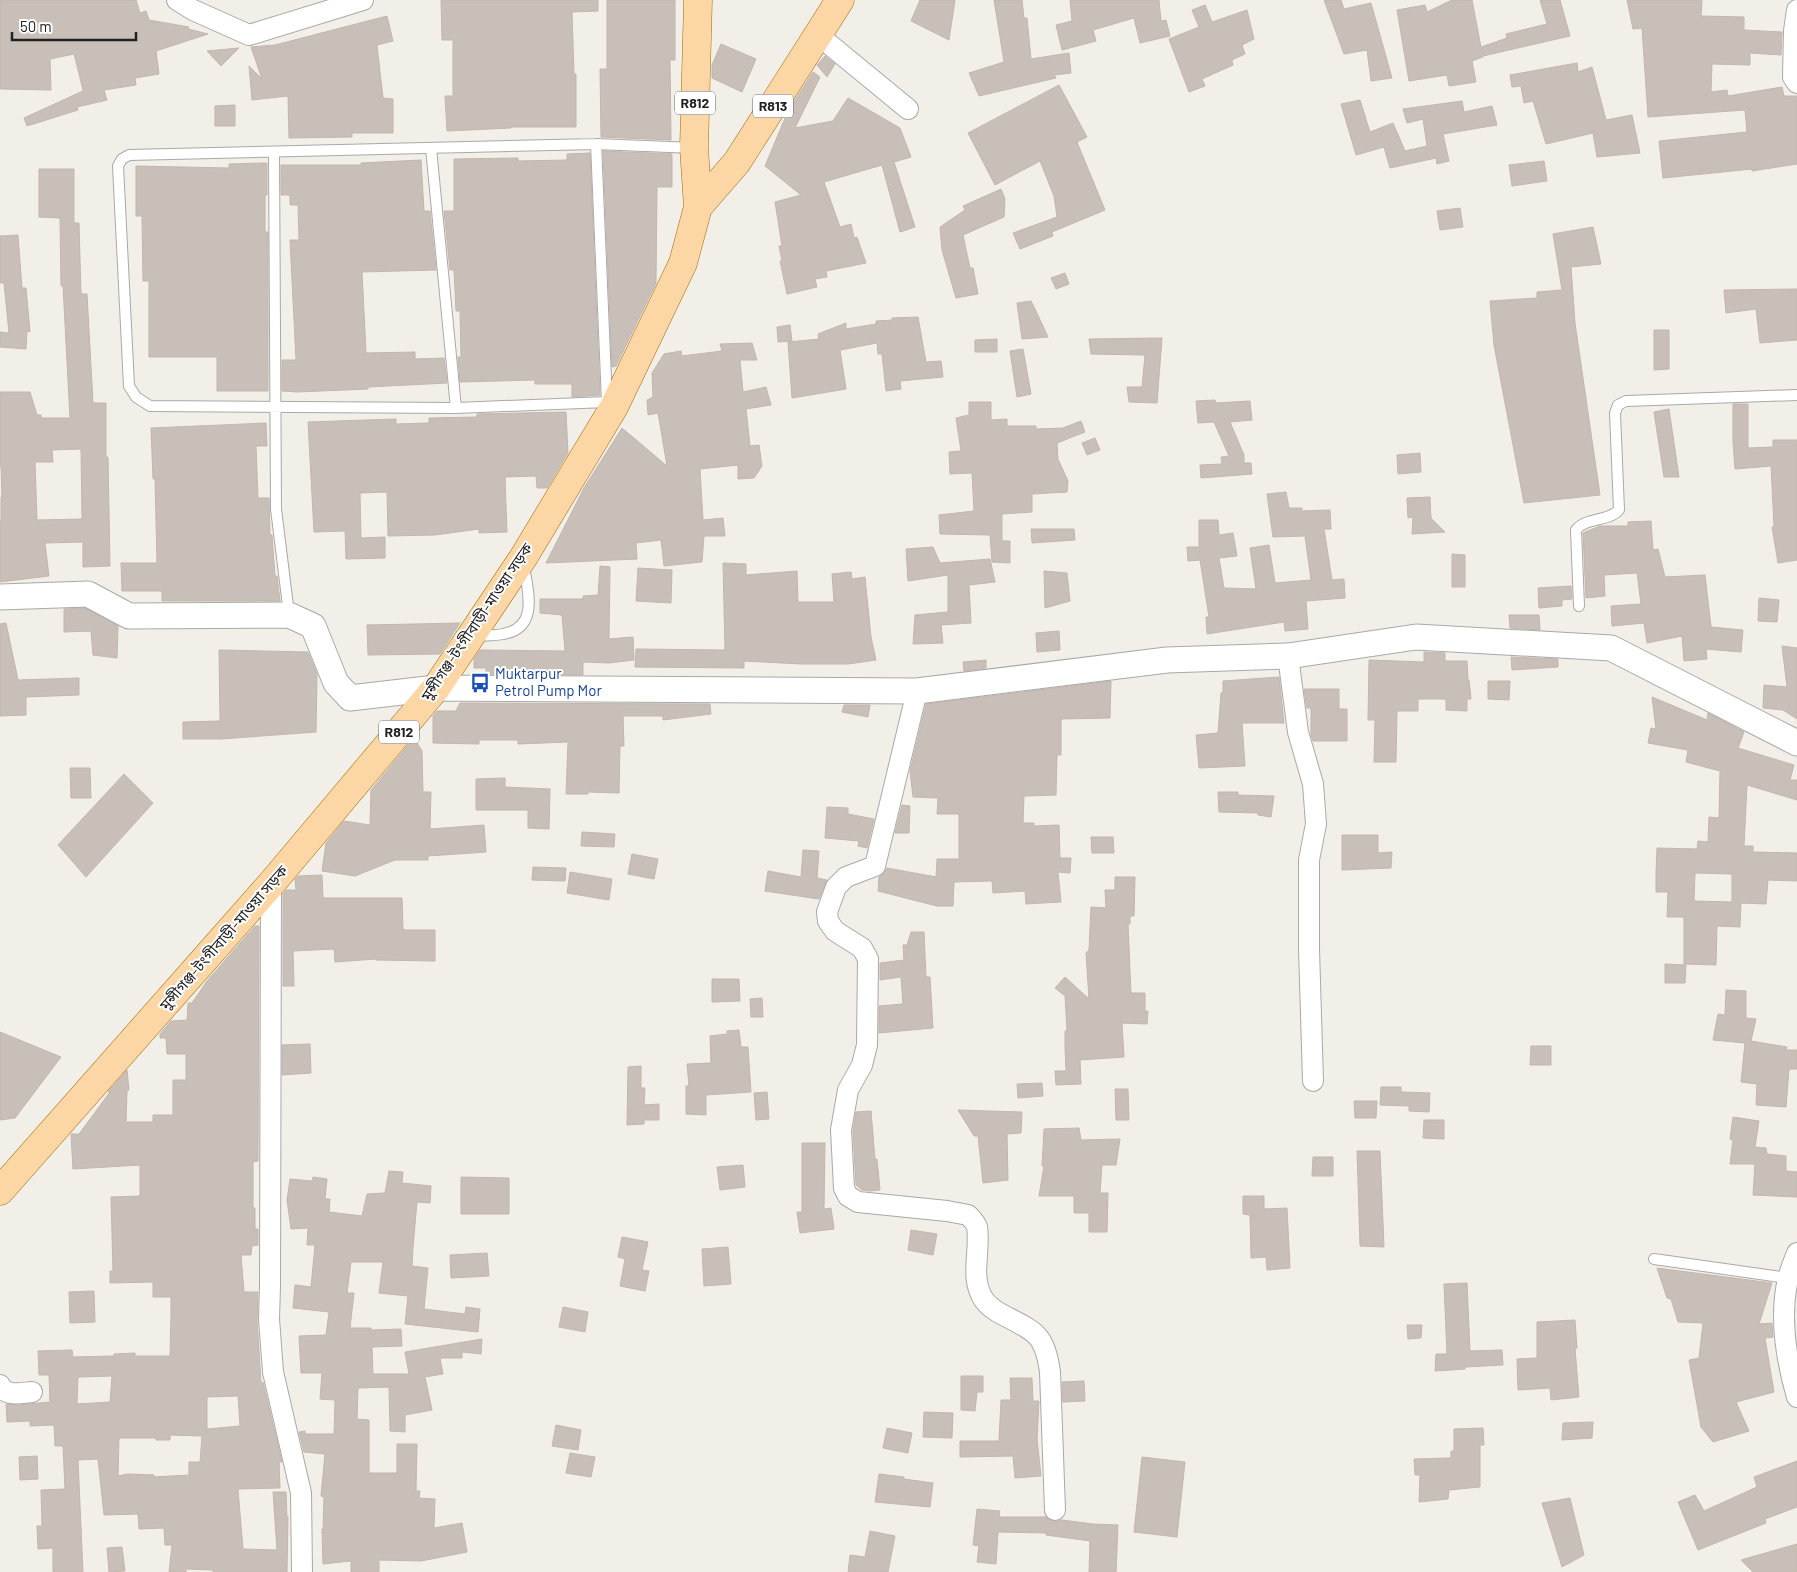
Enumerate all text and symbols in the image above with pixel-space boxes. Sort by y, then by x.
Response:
scale bar [12,10,136,42]
text: 50 m [20,17,52,35]
road number: R812 [675,92,715,115]
road number: R813 [753,94,793,118]
street label: মুন্সীগঞ্জ-টংগীবাড়ী-মাওয়া সড়ক [416,539,537,705]
place label: Muktarpur Petrol Pump Mor [495,664,602,699]
bus stop icon: Muktarpur Petrol Pump Mor [469,672,491,694]
road number: R812 [379,720,419,744]
street label: মুন্সীগঞ্জ-টংগীবাড়ী-মাওয়া সড়ক [155,861,292,1015]

